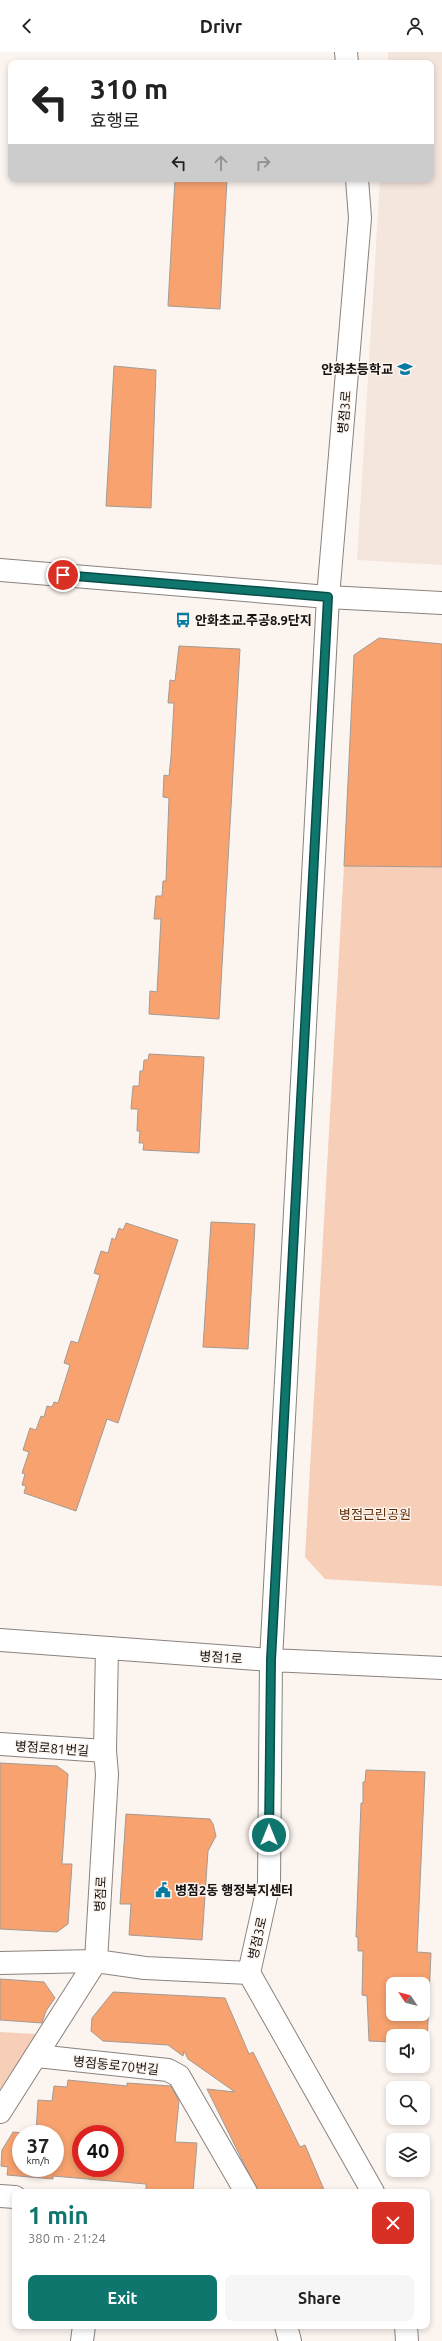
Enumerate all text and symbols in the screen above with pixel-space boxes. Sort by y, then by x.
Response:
icon: back [16,15,38,37]
icon: person [404,15,426,37]
text: Drivr [200,16,242,36]
text: 310 m [90,73,168,104]
icon: left [24,76,76,128]
text: 효행로 [90,110,140,130]
icon: left [168,152,190,174]
icon: ahead [210,152,232,174]
icon: right [252,152,274,174]
school or university icon: 안화초등학교 [396,360,414,378]
place label: 안화초등학교 [321,362,393,376]
street label: 병점3로 [335,390,353,434]
pin [46,558,80,592]
icon: arrive [52,564,74,586]
bus stop icon: 안화초교.주공8.9단지 [174,611,192,629]
place label: 안화초교.주공8.9단지 [195,613,312,627]
park label: 병점근린공원 [339,1507,411,1521]
street label: 병점1로 [199,1649,243,1665]
street label: 병점로81번길 [14,1738,90,1758]
position arrow [248,1814,290,1856]
street label: 병점로 [92,1876,108,1912]
public building icon: 병점2동 행정복지센터 [154,1881,172,1899]
place label: 병점2동 행정복지센터 [175,1883,293,1897]
street label: 병점3로 [245,1915,269,1961]
north arrow [386,1977,430,2021]
map controls [386,1977,430,2177]
button: sound [386,2029,430,2073]
street label: 병점동로70번길 [72,2054,160,2076]
button: search [386,2081,430,2125]
speed limit sign: 40 [72,2125,124,2177]
button: layers [386,2133,430,2177]
text: 37 [27,2134,49,2157]
text: km/h [26,2155,50,2166]
text: 1 min [28,2202,89,2229]
button: close [372,2202,414,2244]
text: 380 m · 21:24 [28,2231,106,2245]
button: Exit [28,2275,217,2321]
button: Share [225,2275,414,2321]

